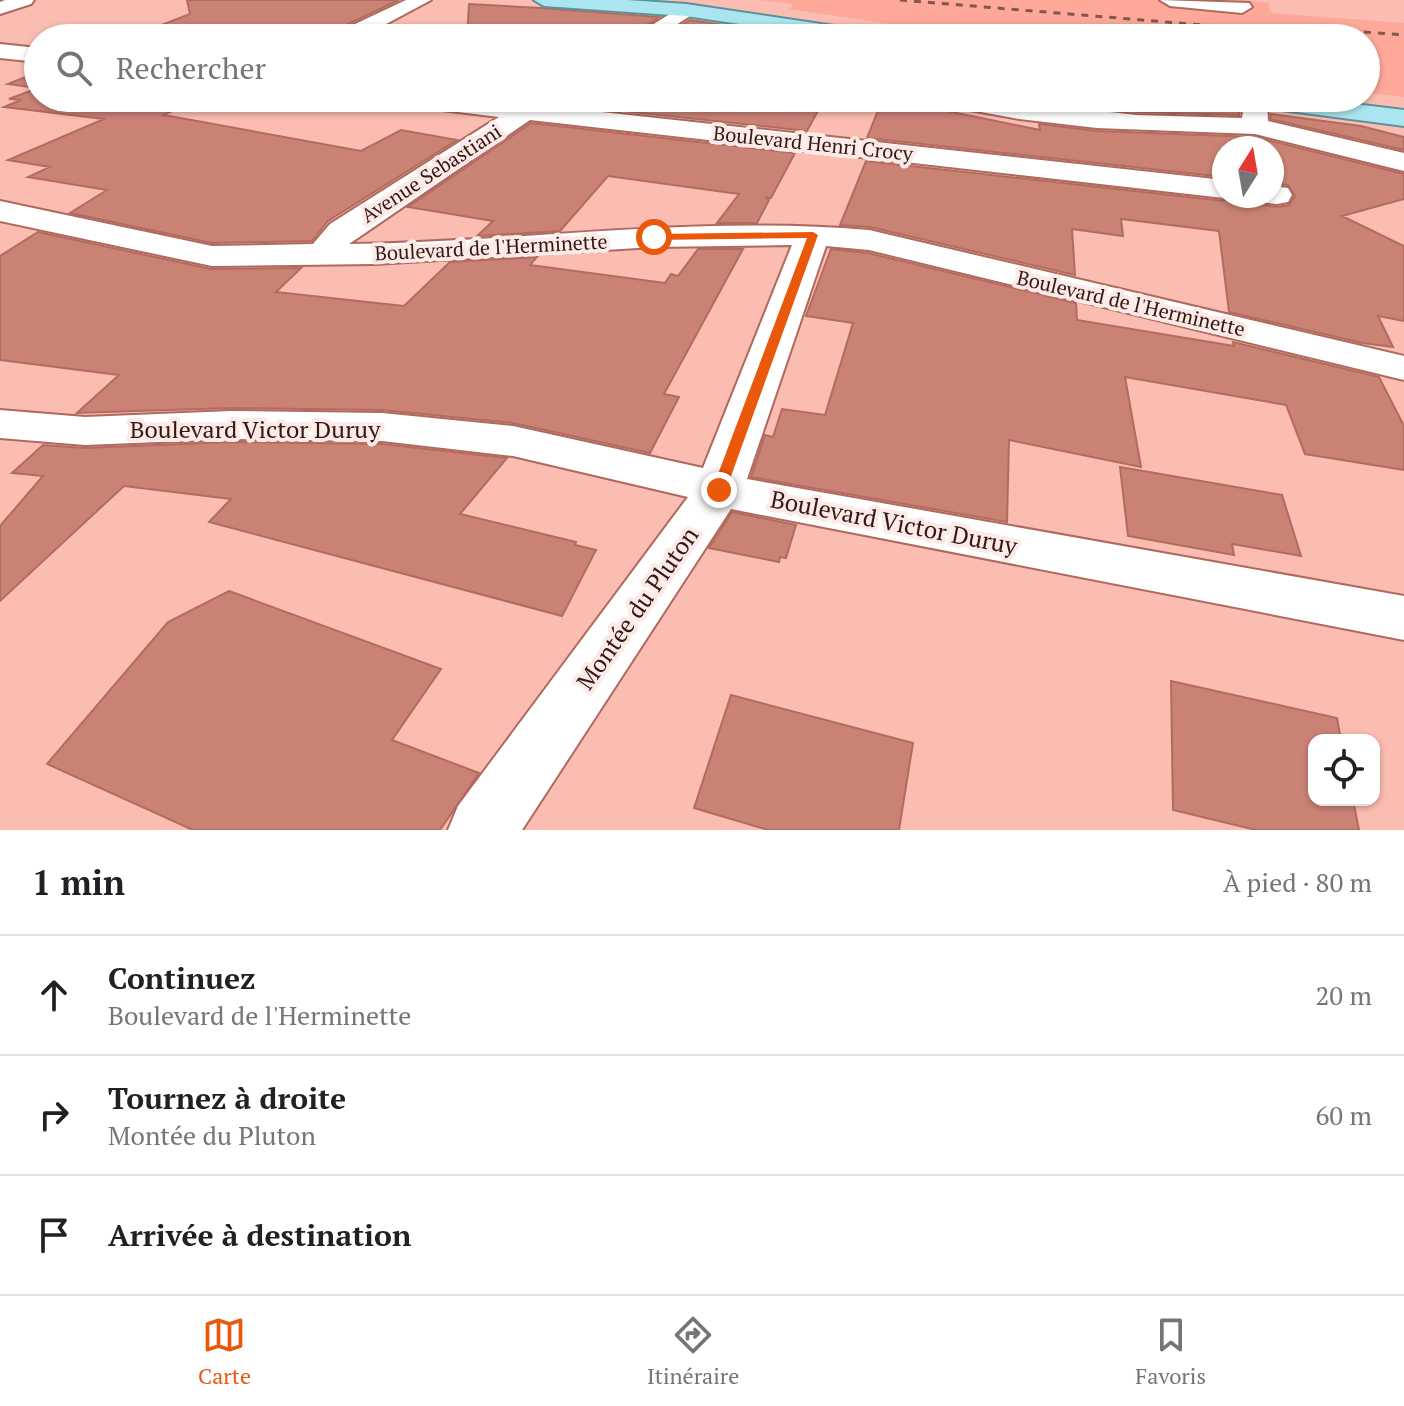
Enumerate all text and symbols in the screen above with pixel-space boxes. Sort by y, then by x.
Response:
search box [24,24,1380,112]
icon: search [52,46,96,90]
text: Rechercher [116,48,266,88]
street label: Avenue Sebastiani [356,117,506,229]
street label: Boulevard Henri Crocy [712,119,915,167]
north arrow [1212,136,1284,208]
route start [636,219,672,255]
street label: Boulevard de l'Herminette [374,227,608,267]
street label: Boulevard de l'Herminette [1014,264,1248,342]
street label: Boulevard Victor Duruy [130,413,381,445]
route end [701,472,737,508]
street label: Boulevard Victor Duruy [768,482,1021,562]
street label: Montée du Pluton [569,520,705,696]
map controls [1308,734,1380,806]
button: locate [1308,734,1380,806]
text: 1 min [32,860,125,905]
text: À pied · 80 m [1223,865,1372,899]
text: Continuez [108,958,255,998]
icon: ahead [32,973,76,1017]
text: 20 m [1316,978,1372,1012]
text: Boulevard de l'Herminette [108,998,411,1032]
text: Tournez à droite [108,1078,346,1118]
icon: right [32,1093,76,1137]
text: 60 m [1316,1098,1372,1132]
text: Montée du Pluton [108,1118,316,1152]
icon: arrive [32,1213,76,1257]
text: Arrivée à destination [108,1215,411,1255]
tab: Carte [198,1313,251,1390]
tab: Itinéraire [647,1313,739,1390]
tab: Favoris [1135,1313,1206,1390]

